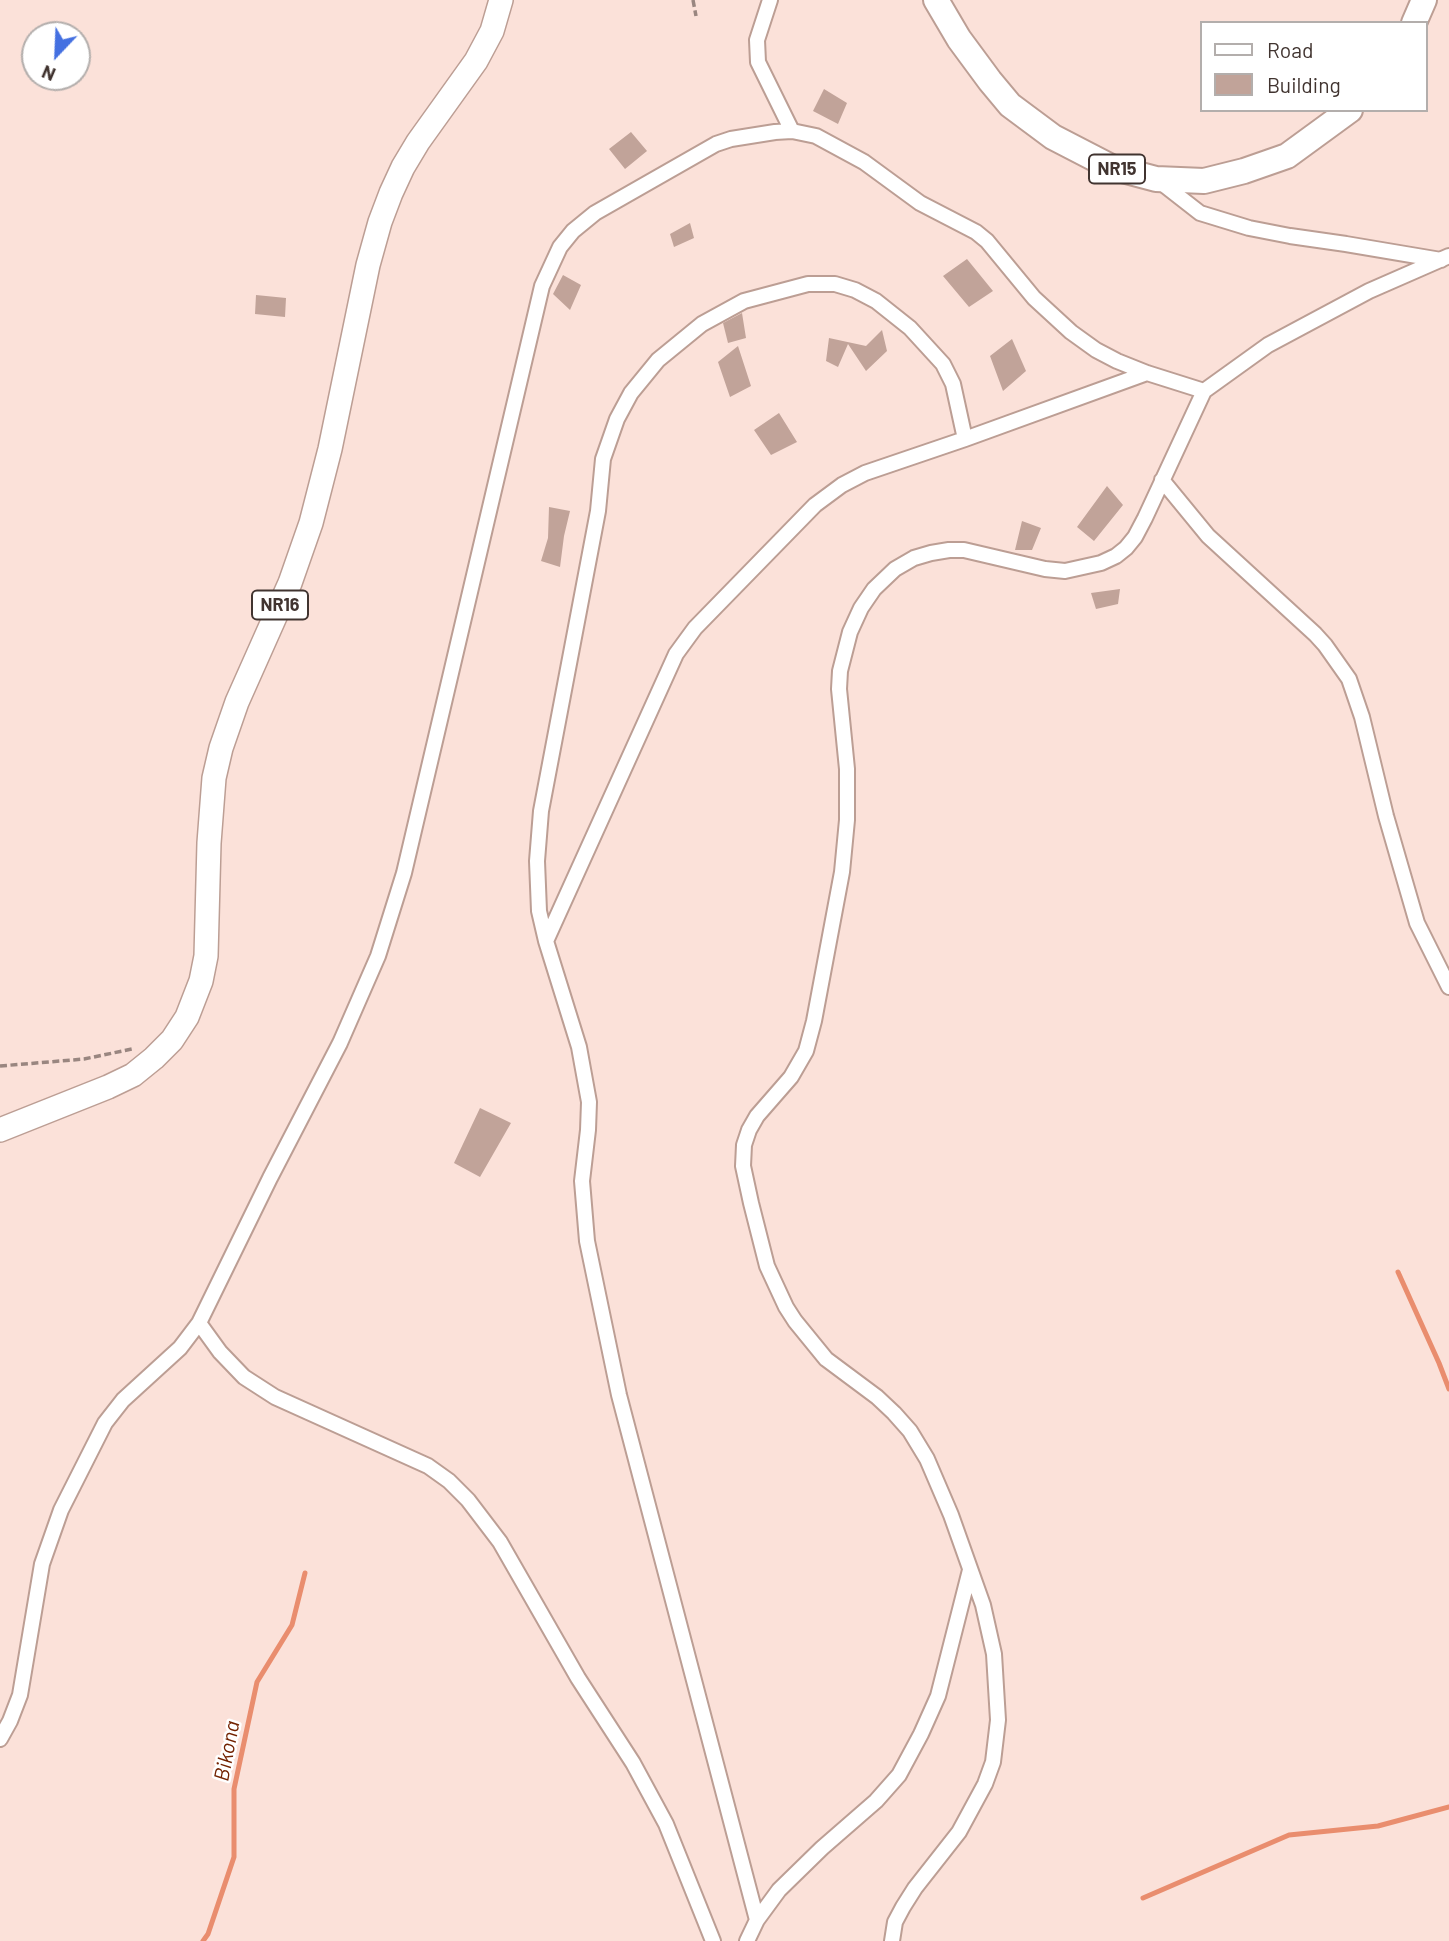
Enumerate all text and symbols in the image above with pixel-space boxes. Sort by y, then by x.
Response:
north arrow [21,21,91,91]
legend [1200,21,1428,112]
text: Road [1267,37,1313,62]
text: N [38,61,59,87]
text: Building [1267,72,1341,97]
road number: NR15 [1089,154,1145,184]
road number: NR16 [252,590,308,620]
water label: Bikona [209,1719,245,1783]

